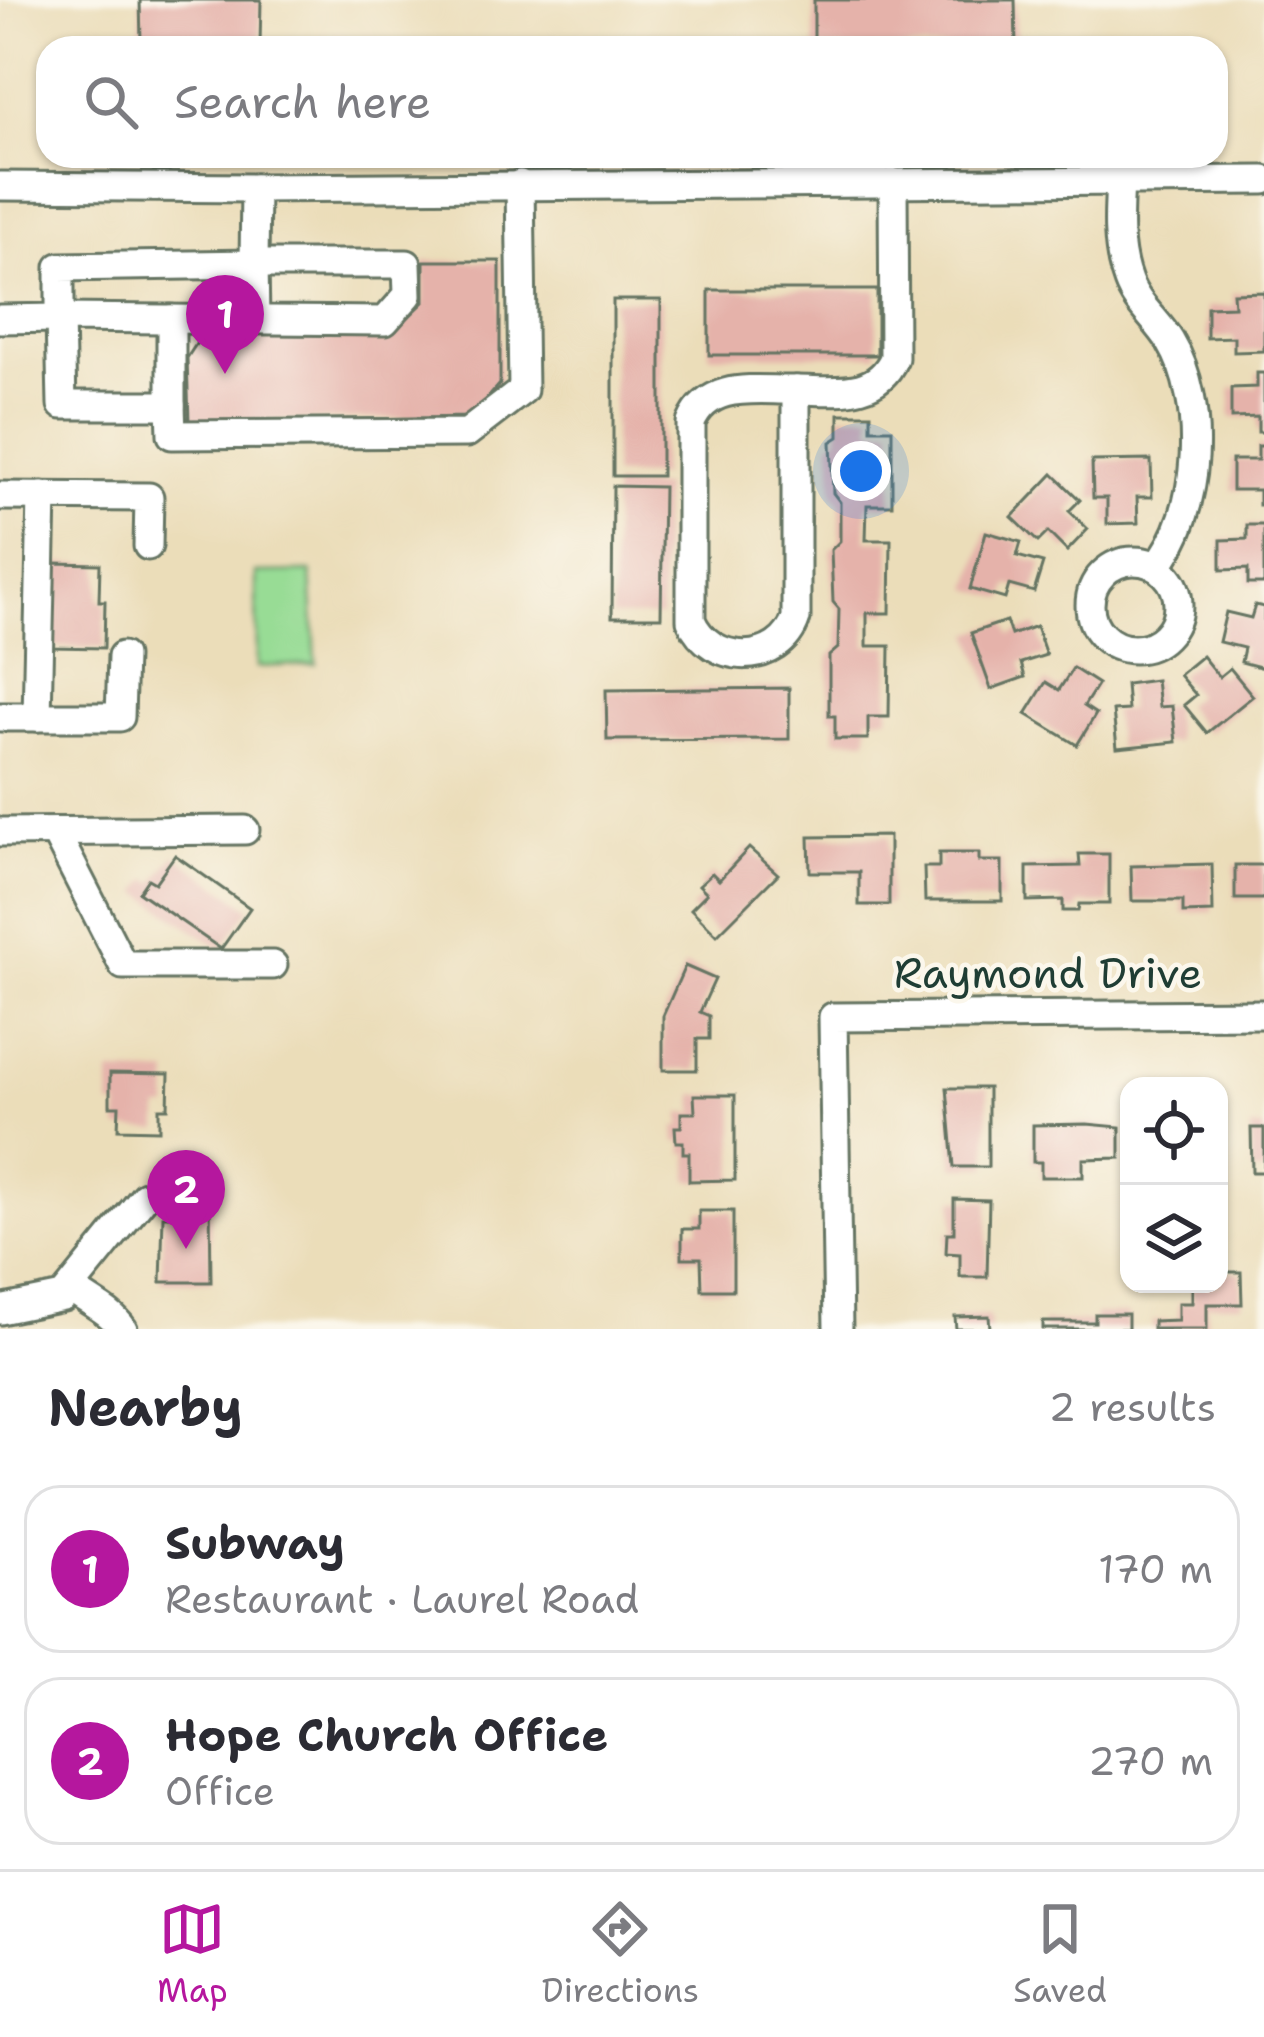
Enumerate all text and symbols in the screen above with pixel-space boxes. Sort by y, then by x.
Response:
search box [36,36,1228,168]
icon: search [78,69,144,135]
text: Search here [174,72,431,132]
pin: 1 [186,275,264,374]
your location [831,441,891,501]
street label: Raymond Drive [894,945,1202,1001]
map controls [1120,1077,1228,1293]
button: locate [1120,1077,1228,1185]
pin: 2 [147,1150,225,1249]
button: layers [1120,1185,1228,1293]
text: Nearby [48,1373,243,1441]
text: 2 results [1049,1381,1216,1433]
text: Subway [165,1513,345,1573]
text: 1 [81,1543,99,1595]
text: 170 m [1098,1543,1213,1595]
text: Restaurant · Laurel Road [165,1573,639,1625]
text: Hope Church Office [165,1705,608,1765]
text: 2 [76,1735,104,1787]
text: 270 m [1088,1735,1213,1787]
text: Office [165,1765,275,1817]
tab: Map [157,1896,228,2013]
tab: Directions [542,1896,699,2013]
tab: Saved [1013,1896,1107,2013]

